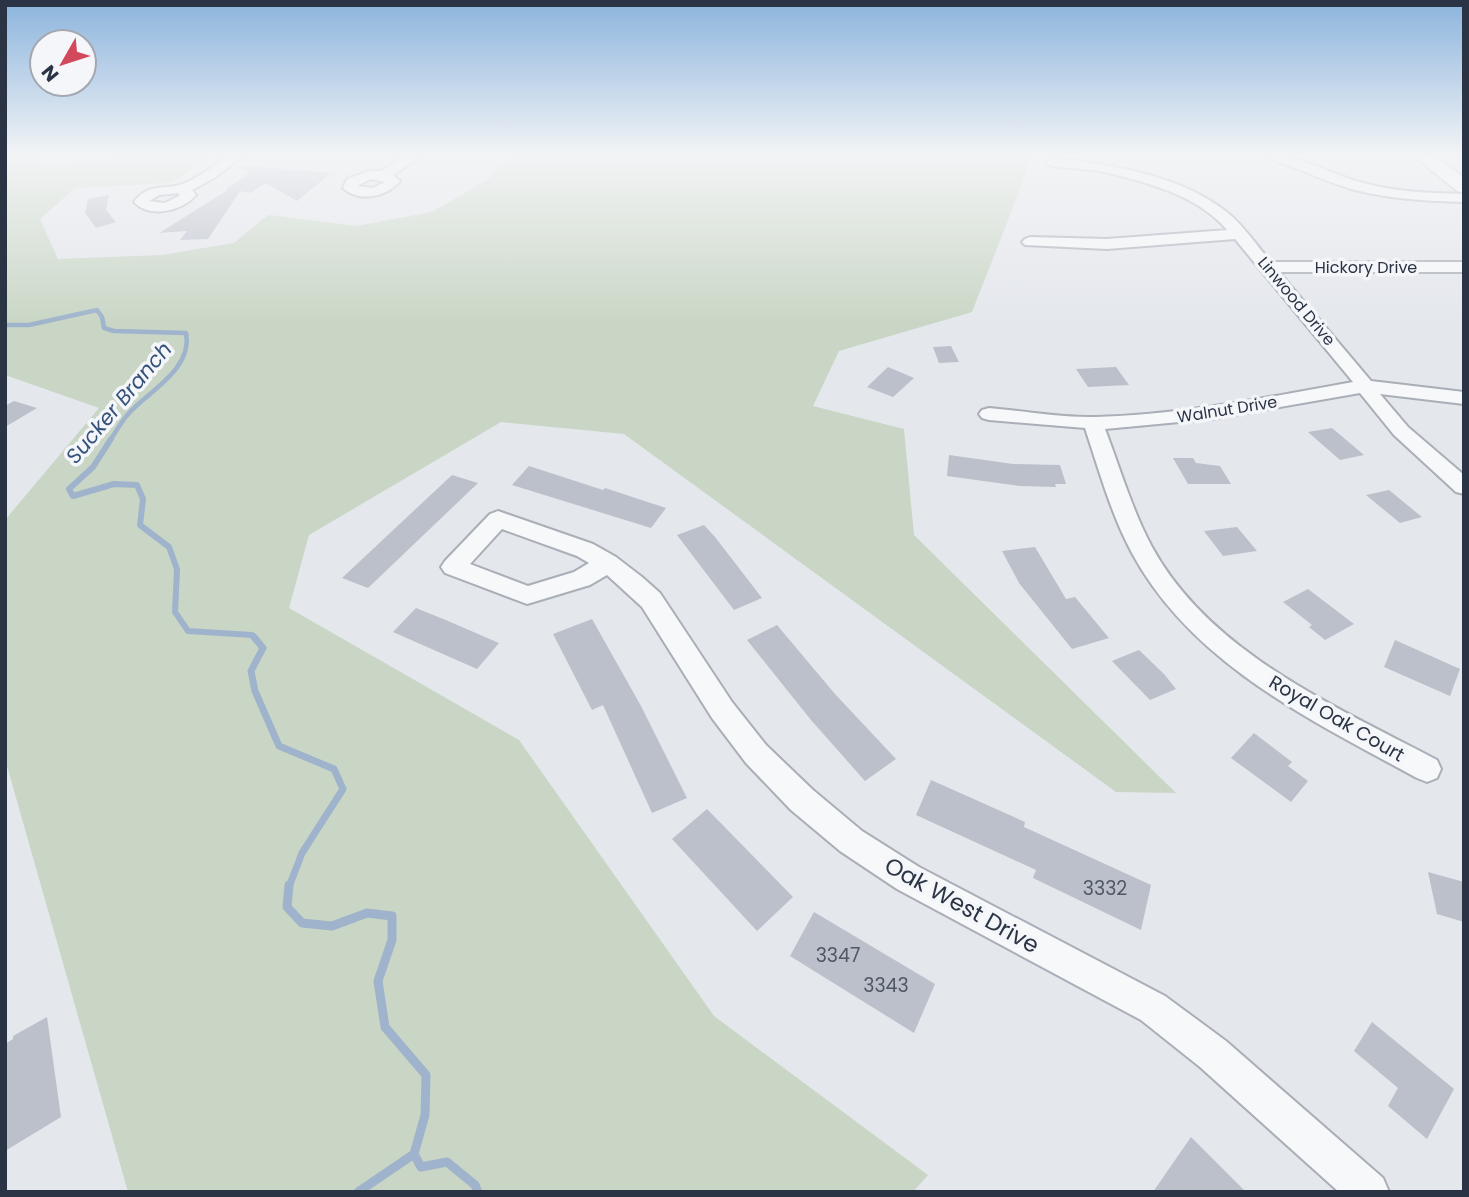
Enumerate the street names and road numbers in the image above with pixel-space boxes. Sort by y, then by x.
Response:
street label: Linwood Drive [1252,252,1341,351]
street label: Hickory Drive [1315,256,1417,279]
street label: Walnut Drive [1175,390,1279,429]
street label: Royal Oak Court [1264,669,1410,768]
street label: Oak West Drive [879,849,1045,961]

